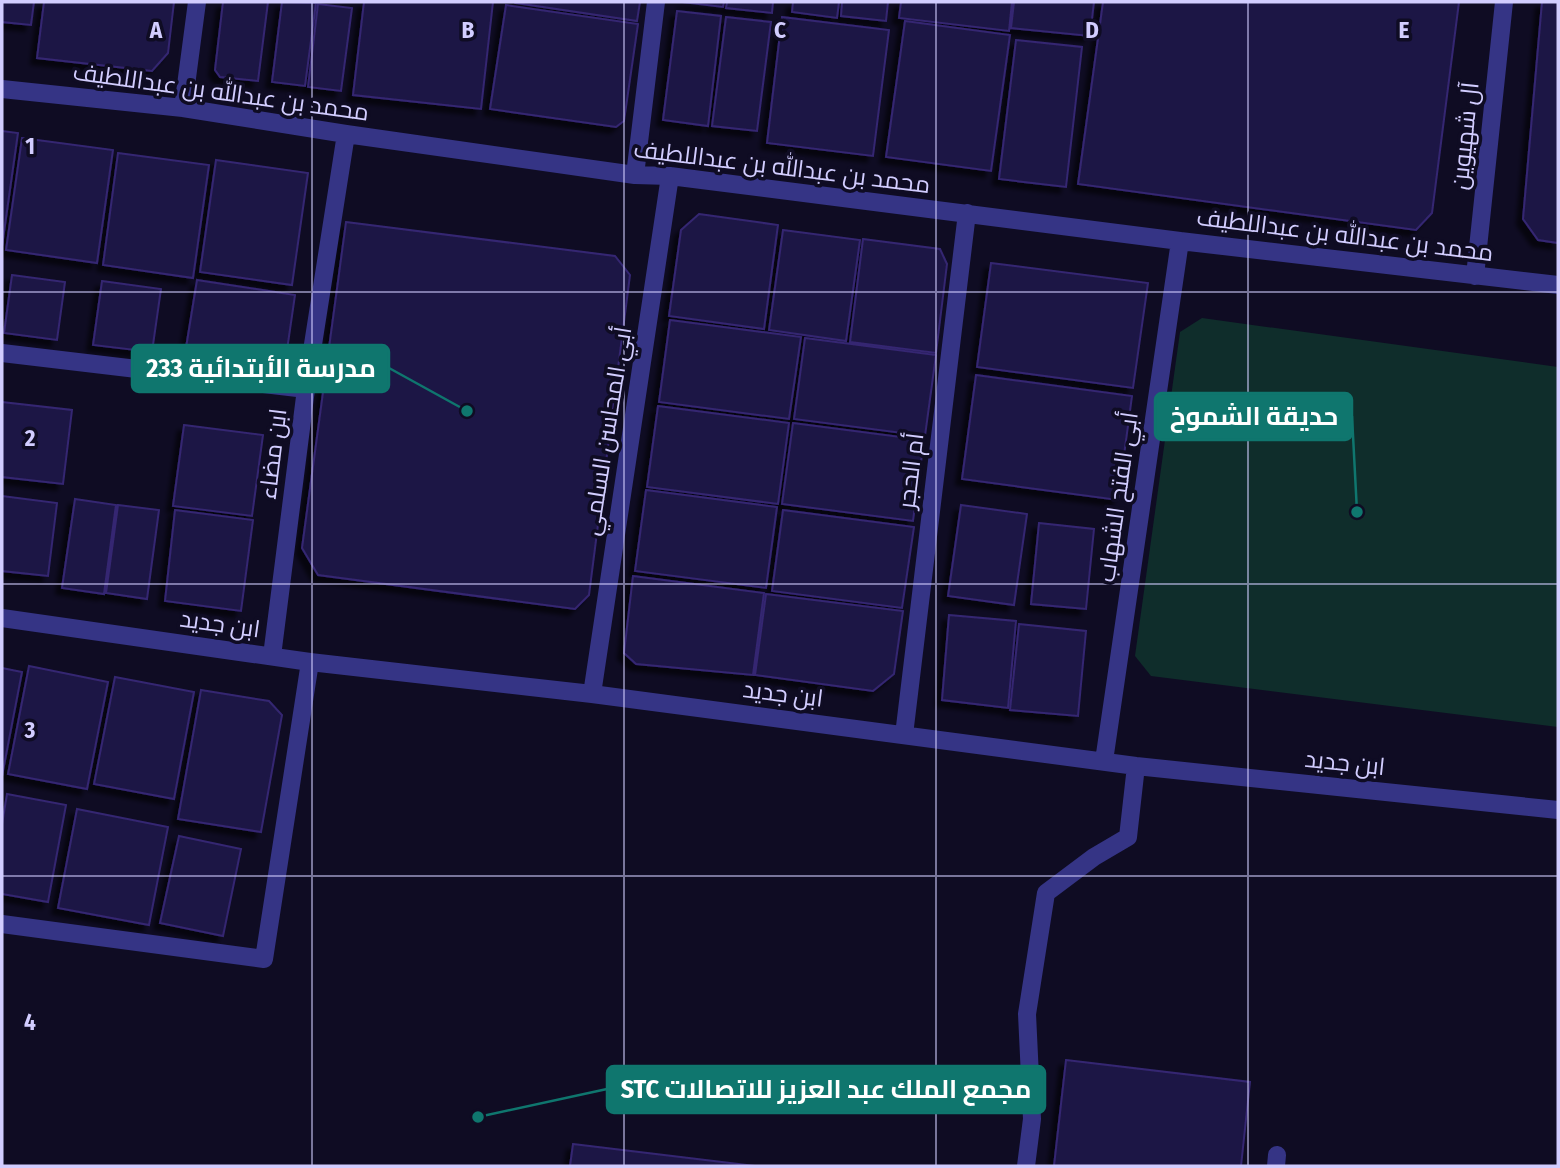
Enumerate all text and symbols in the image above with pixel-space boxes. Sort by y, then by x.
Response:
text: A [149,16,163,44]
text: B [462,16,475,44]
text: C [774,16,786,44]
text: D [1085,16,1099,44]
text: E [1399,16,1410,44]
street label: محمد بن عبدالله بن عبداللطيف [71,55,371,127]
street label: آل شهيوين [1445,80,1485,191]
text: 1 [25,132,35,160]
street label: محمد بن عبدالله بن عبداللطيف [632,133,932,199]
street label: محمد بن عبدالله بن عبداللطيف [1195,201,1495,267]
street label: أبي المحاسن السلمي [575,324,642,538]
callout: مدرسة الأبتدائية 233 [132,345,389,392]
text: مدرسة الأبتدائية 233 [145,353,376,384]
callout: حديقة الشموخ [1155,393,1352,440]
text: حديقة الشموخ [1170,401,1338,433]
street label: ابن مضاء [254,407,292,501]
street label: أبي الفتح الشهاب [1090,410,1149,585]
text: 2 [24,424,36,452]
street label: أم الحجر [890,431,932,513]
street label: ابن جديد [178,605,262,643]
street label: ابن جديد [741,675,825,713]
text: 3 [24,716,36,744]
street label: ابن جديد [1303,745,1387,781]
text: 4 [24,1008,36,1036]
callout: STC مجمع الملك عبد العزيز للاتصالات [607,1066,1045,1113]
text: STC مجمع الملك عبد العزيز للاتصالات [621,1074,1031,1106]

